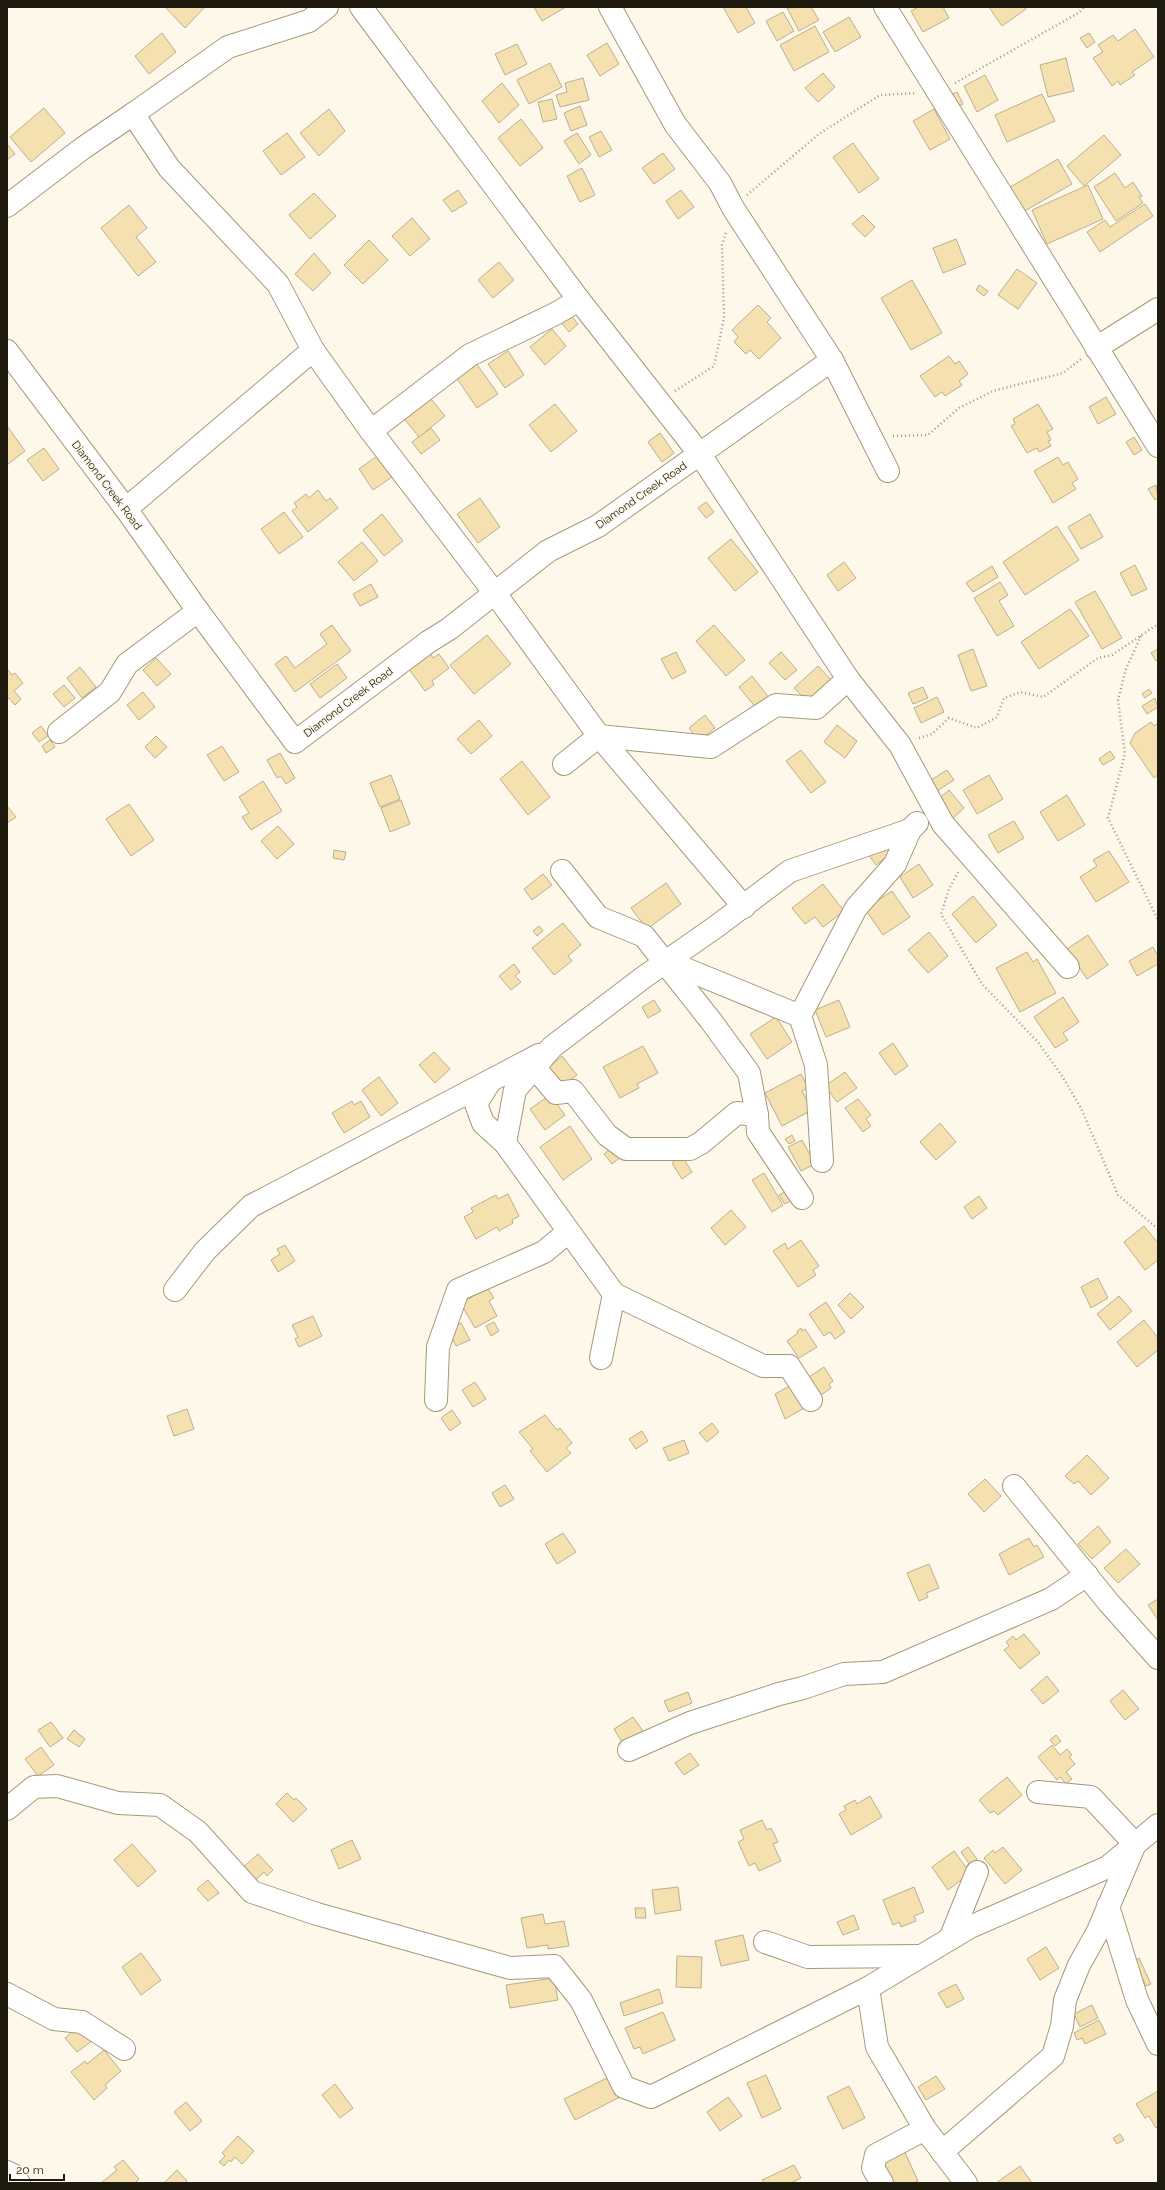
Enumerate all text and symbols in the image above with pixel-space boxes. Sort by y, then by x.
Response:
street label: Diamond Creek Road [69,438,144,533]
street label: Diamond Creek Road [593,459,689,532]
street label: Diamond Creek Road [301,665,396,740]
scale bar [10,2156,64,2182]
text: 20 m [16,2163,44,2177]

